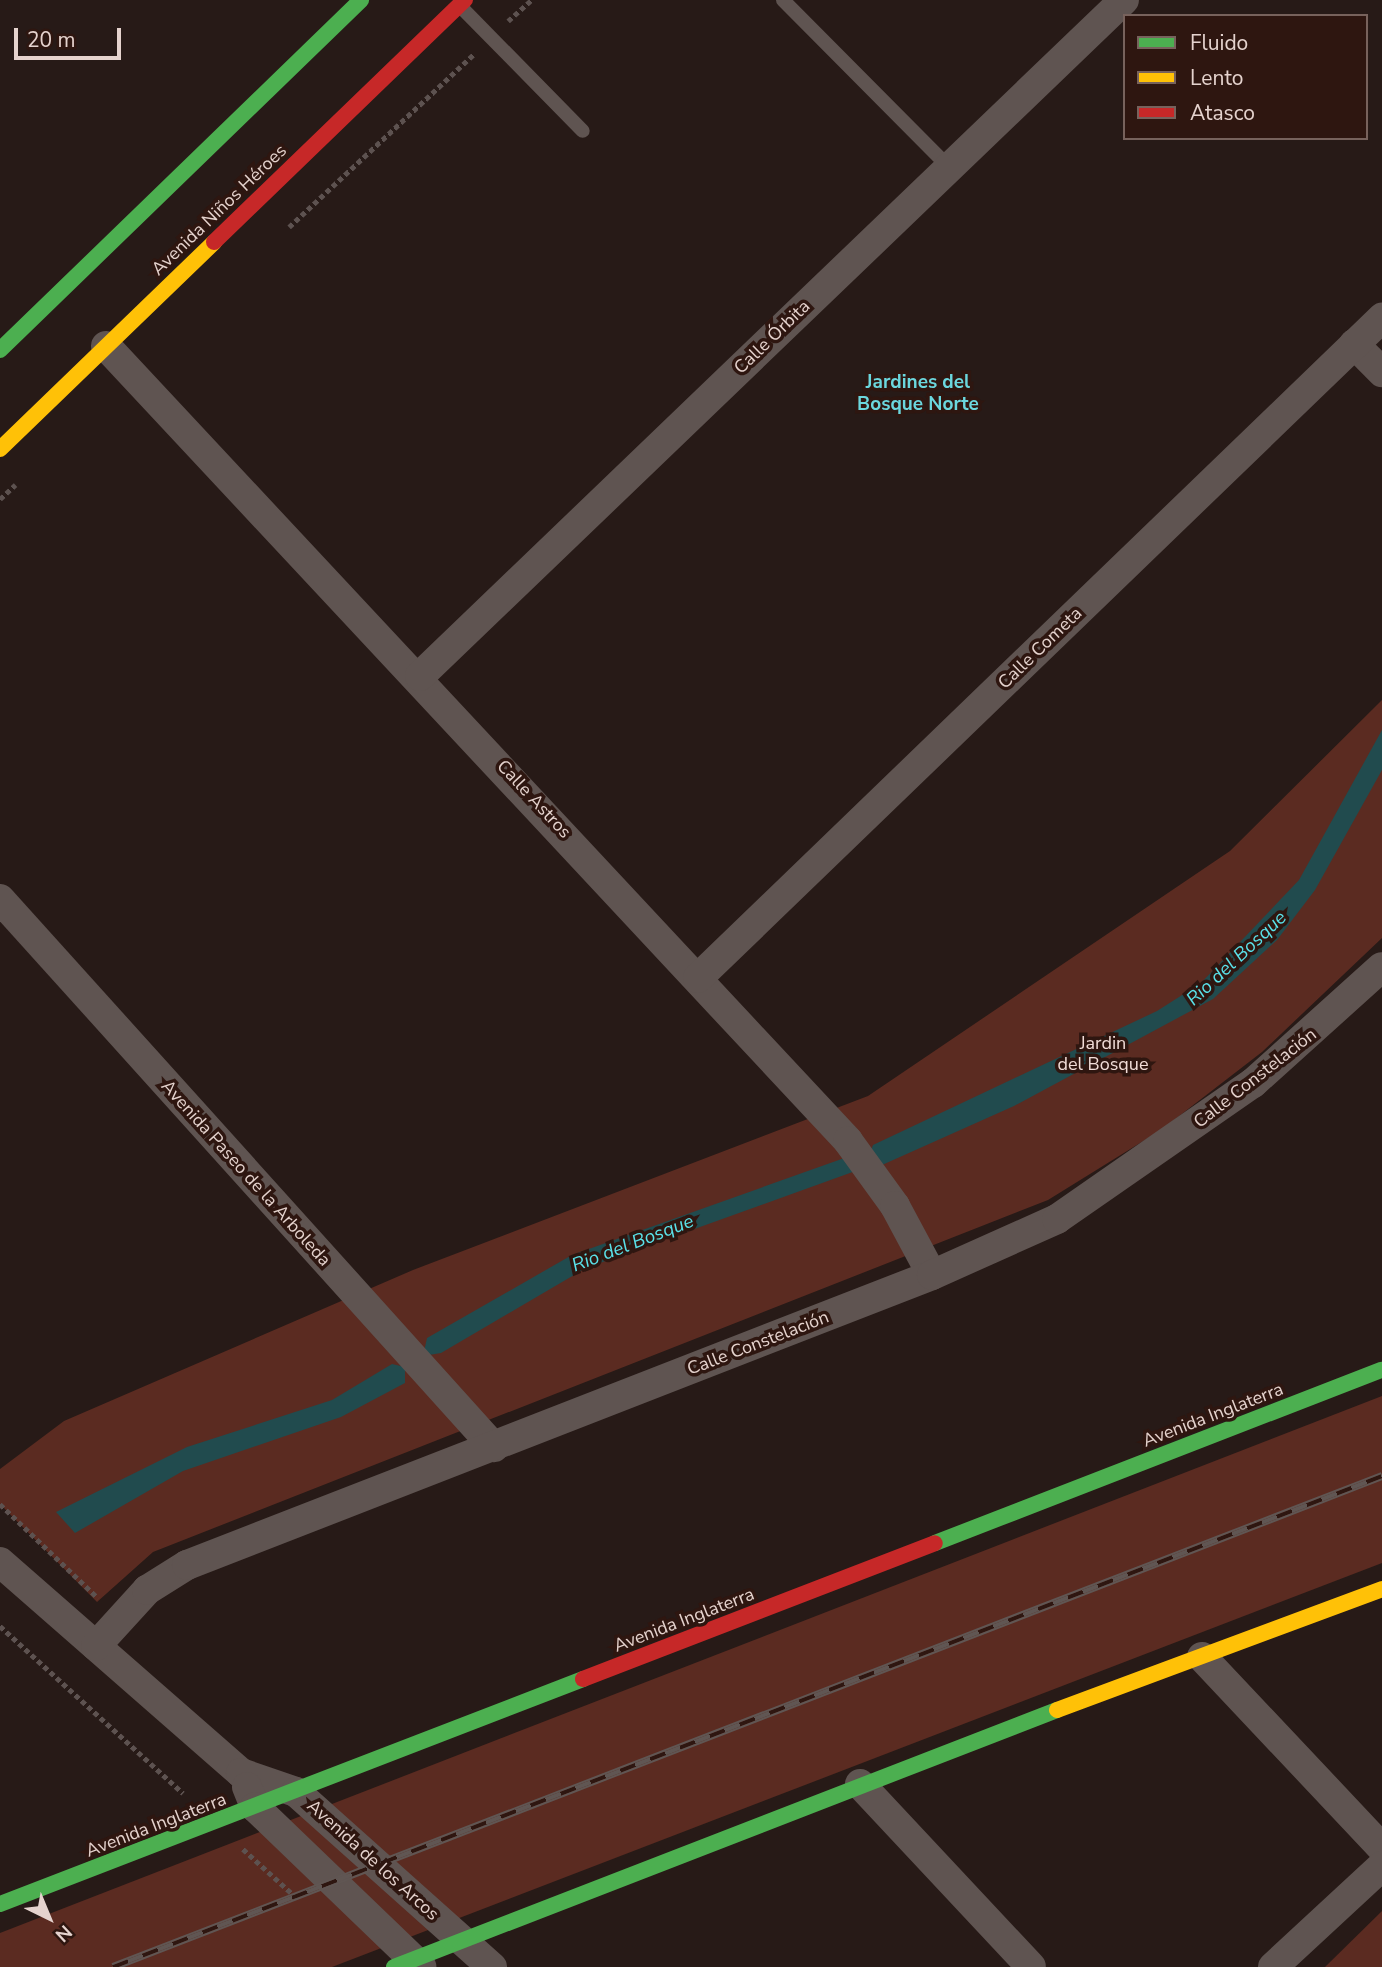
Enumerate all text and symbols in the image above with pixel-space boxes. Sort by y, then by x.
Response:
scale bar [18,14,124,58]
legend [1123,14,1368,140]
text: 20 m [27,26,76,54]
text: Fluido [1190,29,1248,57]
text: Lento [1190,64,1243,92]
text: Atasco [1190,99,1255,127]
street label: Avenida Niños Héroes [147,140,291,280]
street label: Calle Órbita [730,296,814,378]
district label: Jardines del Bosque Norte [857,372,979,416]
street label: Calle Cometa [993,603,1087,693]
street label: Calle Astros [492,755,576,843]
water label: Rio del Bosque [1182,907,1292,1011]
street label: Calle Constelación [1189,1023,1321,1133]
park label: Jardin del Bosque [1057,1033,1149,1076]
street label: Avenida Paseo de la Arboleda [157,1076,335,1270]
water label: Rio del Bosque [569,1210,697,1278]
street label: Calle Constelación [684,1306,832,1380]
street label: Avenida Inglaterra [1140,1378,1286,1452]
street label: Avenida Inglaterra [611,1583,757,1657]
street label: Avenida Inglaterra [83,1788,229,1862]
street label: Avenida de los Arcos [303,1795,443,1925]
north arrow [14,1883,84,1953]
text: N [49,1919,77,1948]

